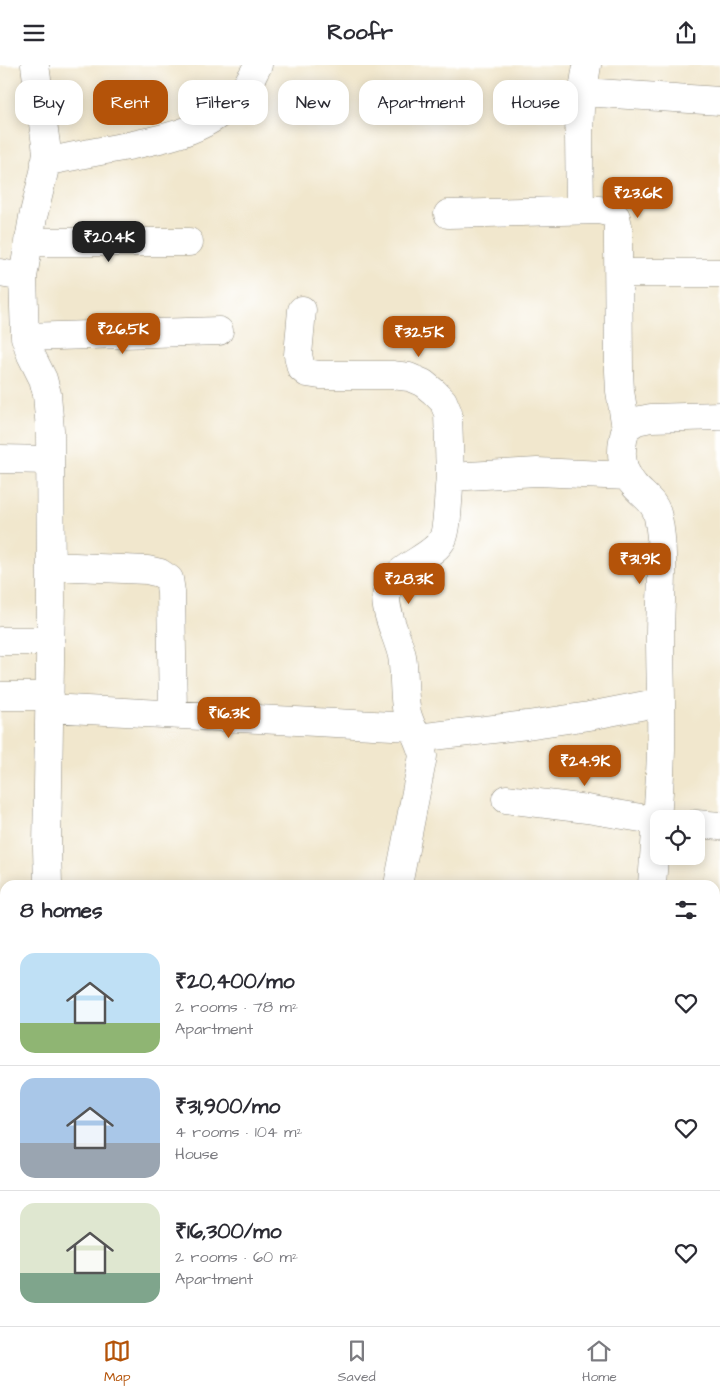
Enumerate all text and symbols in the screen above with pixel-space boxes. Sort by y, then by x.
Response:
text: Roofr [327,17,393,48]
icon: menu [20,19,48,47]
icon: share [672,19,700,47]
chip: Buy [15,80,83,125]
chip: Rent [93,80,168,125]
chip: Filters [178,80,268,125]
chip: New [278,80,349,125]
chip: Apartment [359,80,483,125]
chip: House [493,80,578,125]
pin: ₹23.6K [597,177,679,219]
text: ₹23.6K [614,182,662,204]
pin: ₹20.4K [68,221,150,263]
text: ₹20.4K [83,226,135,248]
pin: ₹26.5K [82,313,164,355]
pin: ₹32.5K [378,315,460,358]
text: ₹26.5K [97,318,149,340]
text: ₹32.5K [394,321,444,343]
pin: ₹31.9K [599,543,681,585]
text: ₹31.9K [620,548,660,570]
pin: ₹28.3K [368,563,450,605]
text: ₹28.3K [385,568,433,590]
pin: ₹16.3K [188,697,270,739]
text: ₹16.3K [208,702,250,724]
pin: ₹24.9K [544,745,626,787]
text: ₹24.9K [560,750,610,772]
map controls [650,810,705,865]
button: locate [650,810,705,865]
text: 8 homes [20,896,102,925]
icon: filters [672,896,700,924]
text: ₹20,400/mo [175,967,295,996]
icon: home [60,973,120,1033]
icon: heart [672,989,700,1017]
text: 2 rooms · 78 m² [175,996,298,1018]
text: Apartment [175,1018,253,1040]
text: ₹31,900/mo [175,1092,280,1121]
icon: home [60,1098,120,1158]
icon: heart [672,1114,700,1142]
text: 4 rooms · 104 m² [175,1121,303,1143]
text: House [175,1143,219,1165]
text: ₹16,300/mo [175,1217,282,1246]
icon: home [60,1223,120,1283]
icon: heart [672,1239,700,1267]
text: 2 rooms · 60 m² [175,1246,298,1268]
text: Apartment [175,1268,253,1290]
tab: Map [103,1337,131,1387]
tab: Saved [338,1337,376,1387]
tab: Home [582,1337,617,1387]

